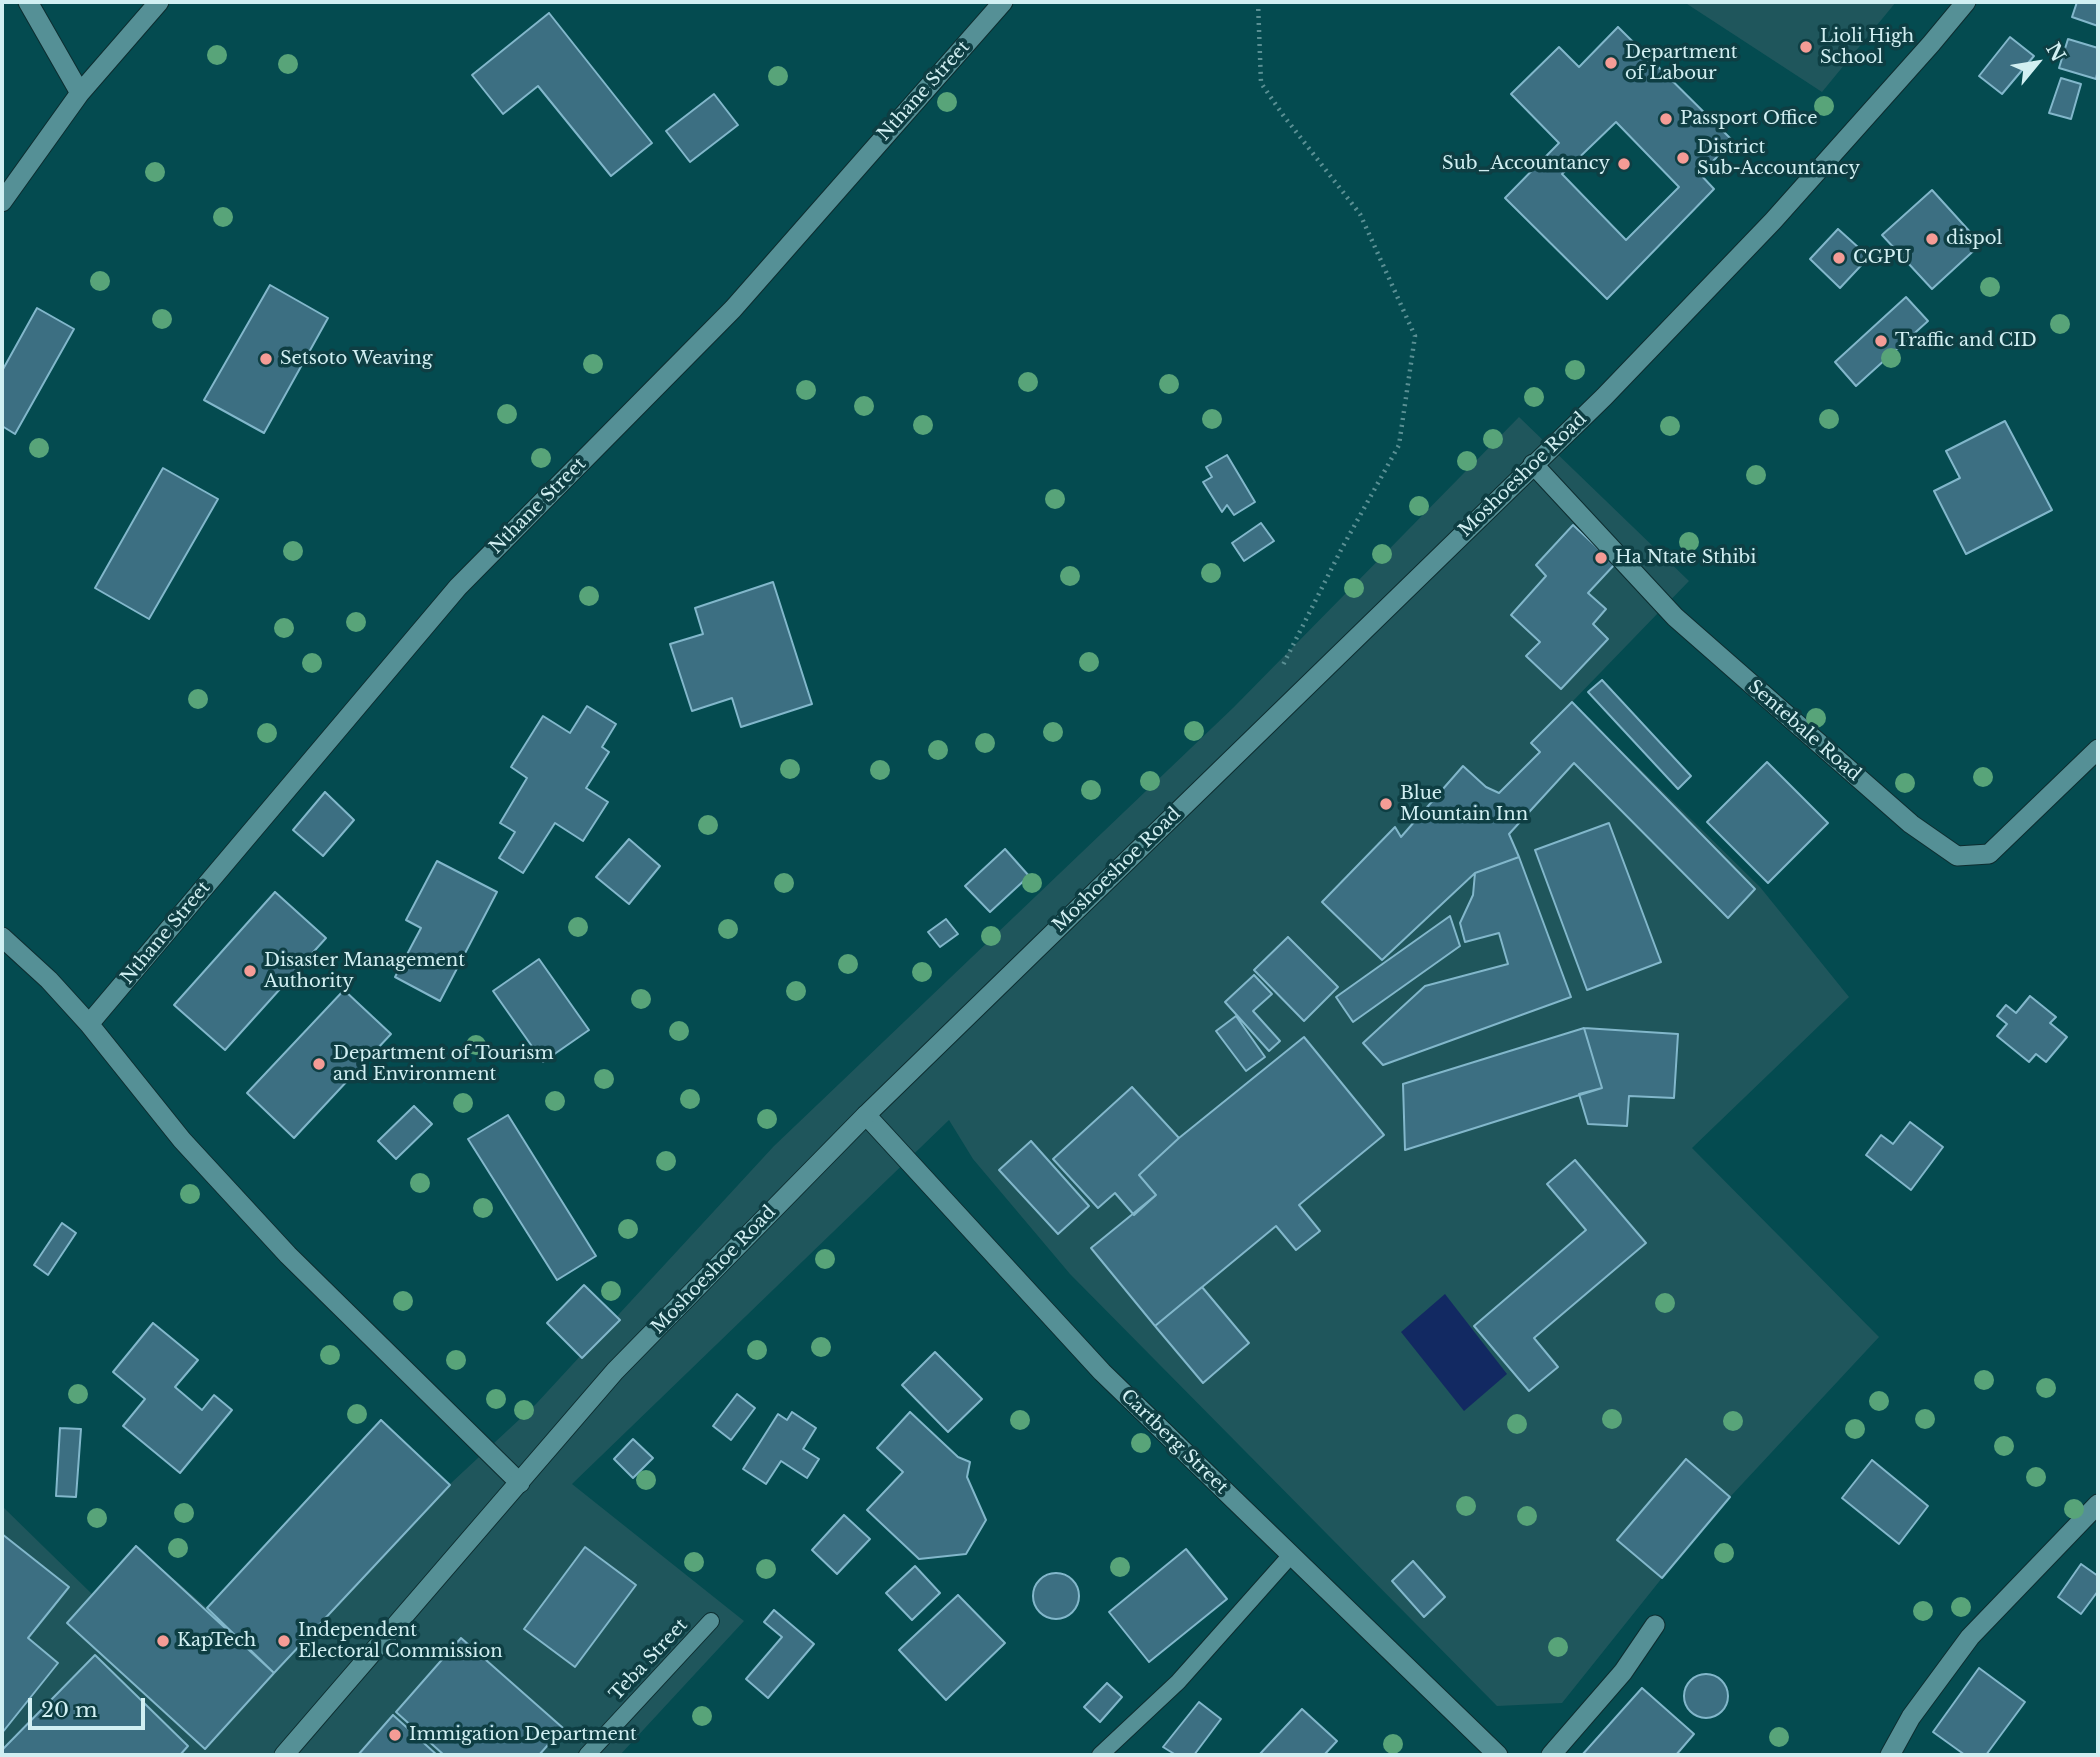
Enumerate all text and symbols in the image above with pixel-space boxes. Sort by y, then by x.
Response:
place label: Lioli High School [1820,26,1914,68]
north arrow [2002,28,2072,98]
street label: Nthane Street [873,37,975,145]
marker: Lioli High School [1798,39,1814,55]
text: N [2041,39,2070,66]
place label: Department of Labour [1625,42,1738,84]
marker: Department of Labour [1603,55,1619,71]
place label: Passport Office [1680,108,1818,130]
marker: Passport Office [1658,111,1674,127]
place label: District Sub-Accountancy [1697,137,1860,180]
marker: District Sub-Accountancy [1675,150,1691,166]
place label: Sub_Accountancy [1442,153,1610,175]
marker: Sub_Accountancy [1616,156,1632,172]
place label: dispol [1946,228,2002,250]
marker: dispol [1924,231,1940,247]
place label: CGPU [1853,247,1911,269]
marker: CGPU [1831,250,1847,266]
place label: Traffic and CID [1895,330,2037,352]
marker: Traffic and CID [1873,333,1889,349]
place label: Setsoto Weaving [280,348,432,370]
marker: Setsoto Weaving [258,351,274,367]
street label: Moshoeshoe Road [1455,408,1591,542]
street label: Nthane Street [485,453,591,559]
place label: Ha Ntate Sthibi [1615,547,1756,569]
marker: Ha Ntate Sthibi [1593,550,1609,566]
street label: Sentebale Road [1743,676,1865,786]
place label: Blue Mountain Inn [1400,783,1528,826]
marker: Blue Mountain Inn [1378,796,1394,812]
street label: Moshoeshoe Road [1049,803,1185,937]
street label: Nthane Street [117,877,215,989]
place label: Disaster Management Authority [264,950,465,992]
marker: Disaster Management Authority [242,963,258,979]
place label: Department of Tourism and Environment [333,1043,554,1086]
marker: Department of Tourism and Environment [311,1056,327,1072]
street label: Moshoeshoe Road [647,1202,781,1338]
street label: Cartberg Street [1116,1385,1232,1499]
street label: Teba Street [606,1615,692,1705]
place label: Independent Electoral Commission [298,1620,503,1662]
place label: KapTech [177,1630,256,1652]
marker: KapTech [155,1633,171,1649]
marker: Independent Electoral Commission [276,1633,292,1649]
scale bar [32,1684,149,1728]
text: 20 m [41,1697,98,1723]
place label: Immigation Department [409,1724,637,1746]
marker: Immigation Department [387,1727,403,1743]

